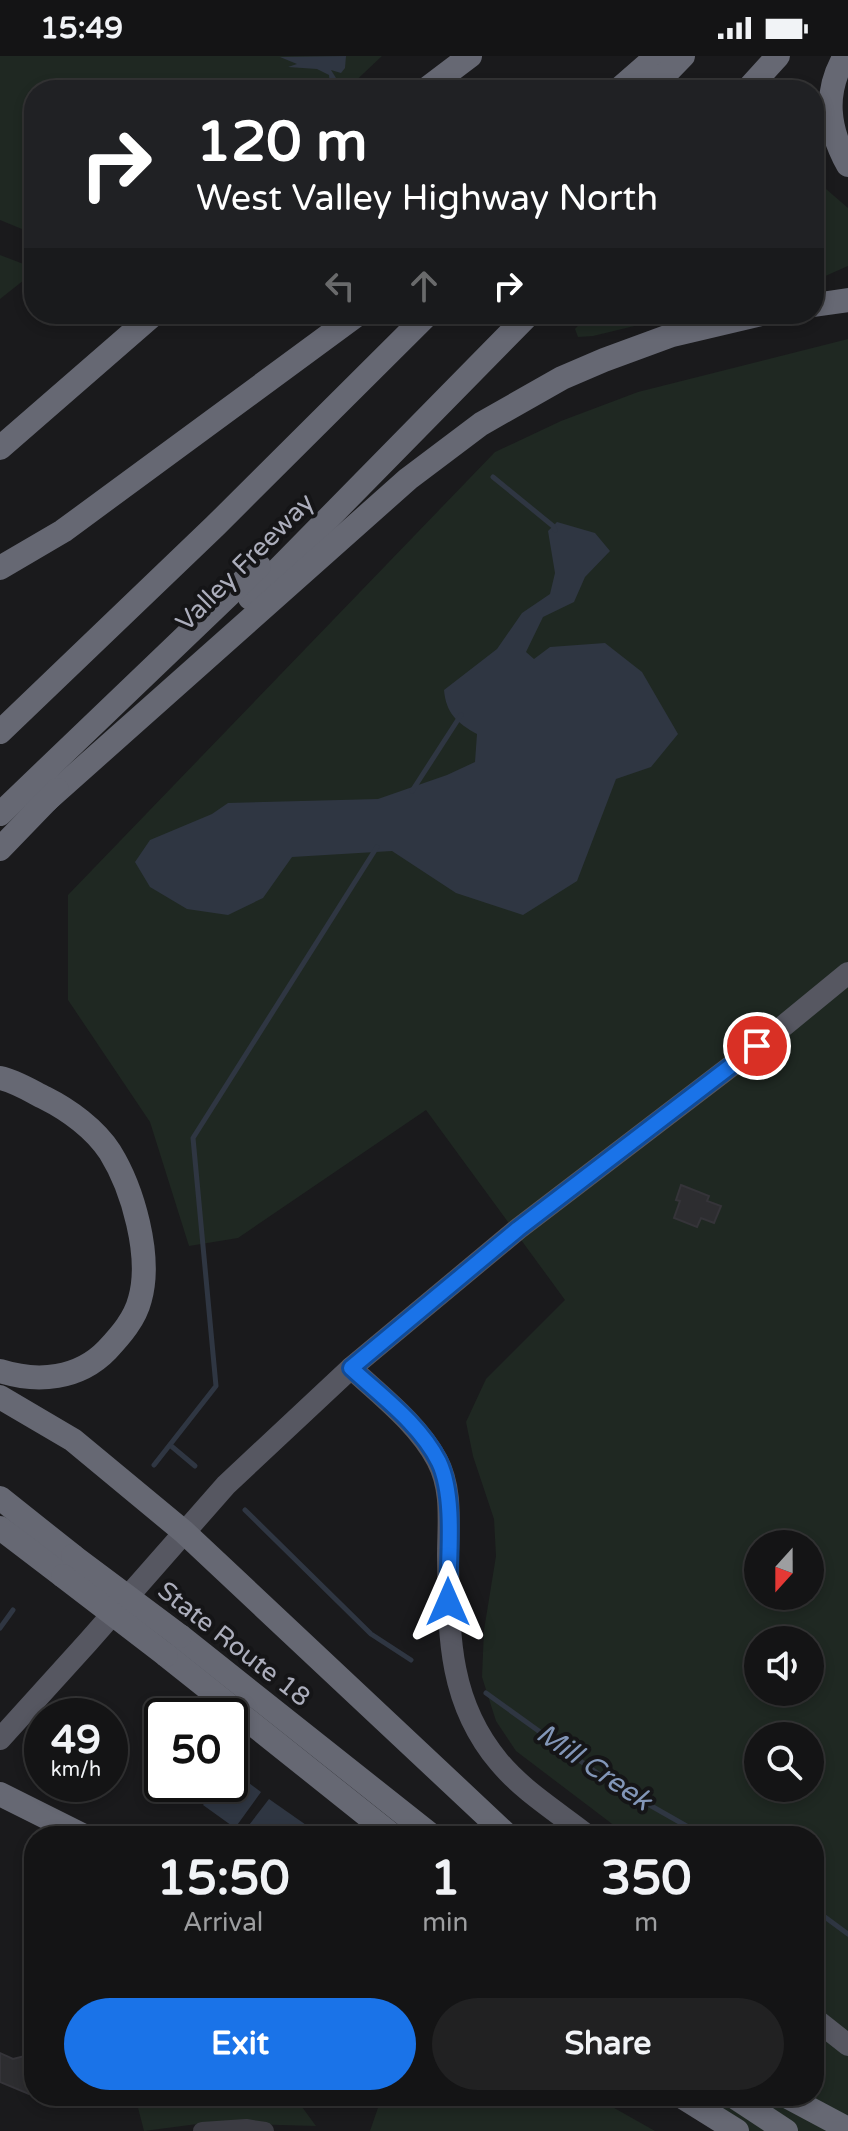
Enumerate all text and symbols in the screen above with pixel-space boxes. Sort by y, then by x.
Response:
text: 15:49 [40,10,123,47]
text: 120 m [196,109,367,176]
icon: right [64,112,168,216]
text: West Valley Highway North [196,177,658,220]
icon: left [318,264,362,308]
icon: ahead [402,264,446,308]
icon: right [486,264,530,308]
street label: Valley Freeway [170,487,320,637]
pin [723,1012,791,1080]
icon: arrive [735,1024,779,1068]
north arrow [744,1530,824,1610]
map controls [744,1530,824,1802]
position arrow [406,1560,490,1644]
street label: State Route 18 [152,1575,316,1713]
button: sound [744,1626,824,1706]
speed limit sign: 50 [144,1698,248,1802]
text: 49 [51,1716,101,1764]
water label: Mill Creek [530,1716,659,1819]
button: search [744,1722,824,1802]
text: km/h [51,1758,101,1782]
text: 15:50 [157,1850,290,1908]
text: 1 [430,1850,460,1908]
text: 350 [601,1850,691,1908]
text: Arrival [183,1907,263,1938]
text: min [422,1907,468,1938]
text: m [634,1907,658,1938]
button: Exit [64,1998,416,2090]
button: Share [432,1998,784,2090]

